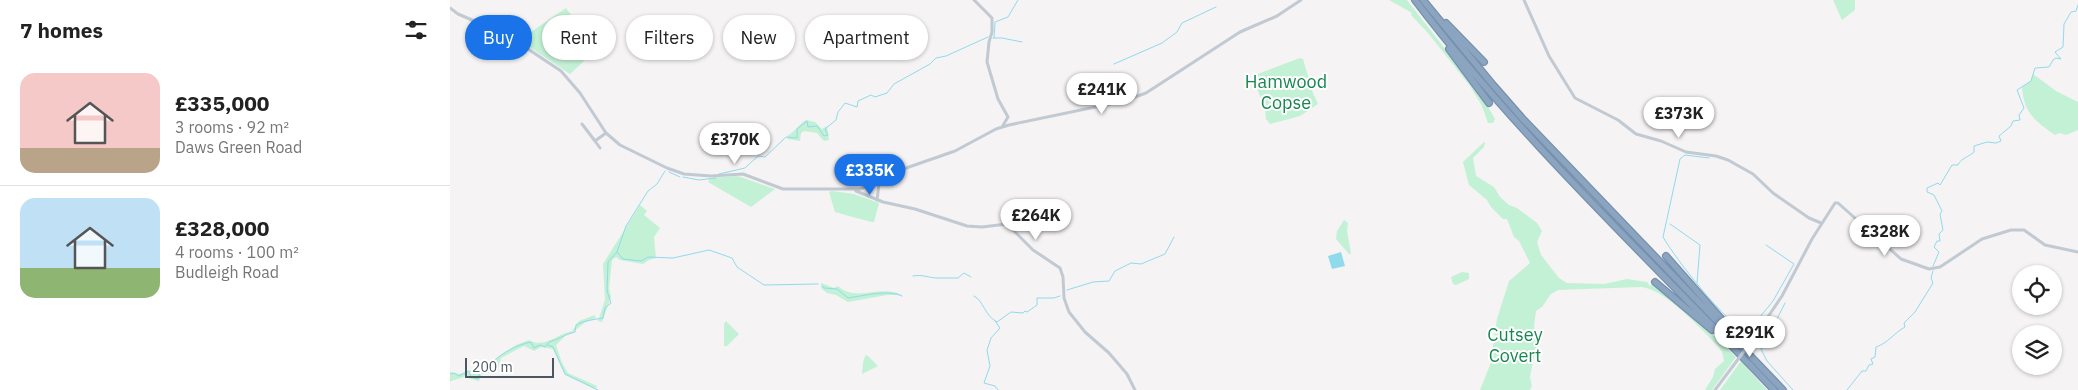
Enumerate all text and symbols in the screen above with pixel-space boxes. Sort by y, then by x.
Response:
chip: Buy [465,15,532,60]
chip: Rent [542,15,616,60]
chip: Filters [626,15,713,60]
chip: New [723,15,795,60]
chip: Apartment [805,15,928,60]
text: 7 homes [20,16,103,44]
icon: filters [402,16,430,44]
park label: Hamwood Copse [1245,70,1327,114]
pin: £241K [1067,72,1137,115]
text: £241K [1077,79,1127,99]
text: £335,000 [175,89,269,117]
icon: home [60,93,120,153]
pin: £373K [1644,96,1714,139]
text: £373K [1654,103,1704,123]
text: 3 rooms · 92 m² [175,117,289,137]
pin: £370K [700,122,770,165]
text: £370K [710,129,760,149]
text: Daws Green Road [175,137,302,157]
pin: £335K [835,154,905,196]
text: £335K [845,160,895,180]
pin: £264K [1001,198,1071,241]
text: £264K [1011,205,1061,225]
text: £328,000 [175,214,269,242]
pin: £328K [1850,214,1920,257]
icon: home [60,218,120,278]
text: £328K [1860,221,1910,241]
text: 4 rooms · 100 m² [175,242,299,262]
text: Budleigh Road [175,262,279,282]
map controls [2012,265,2062,375]
button: locate [2012,265,2062,315]
pin: £291K [1715,316,1785,358]
text: £291K [1725,322,1775,342]
park label: Cutsey Covert [1487,323,1543,367]
button: layers [2012,325,2062,375]
scale bar [465,355,554,378]
text: 200 m [472,358,513,376]

